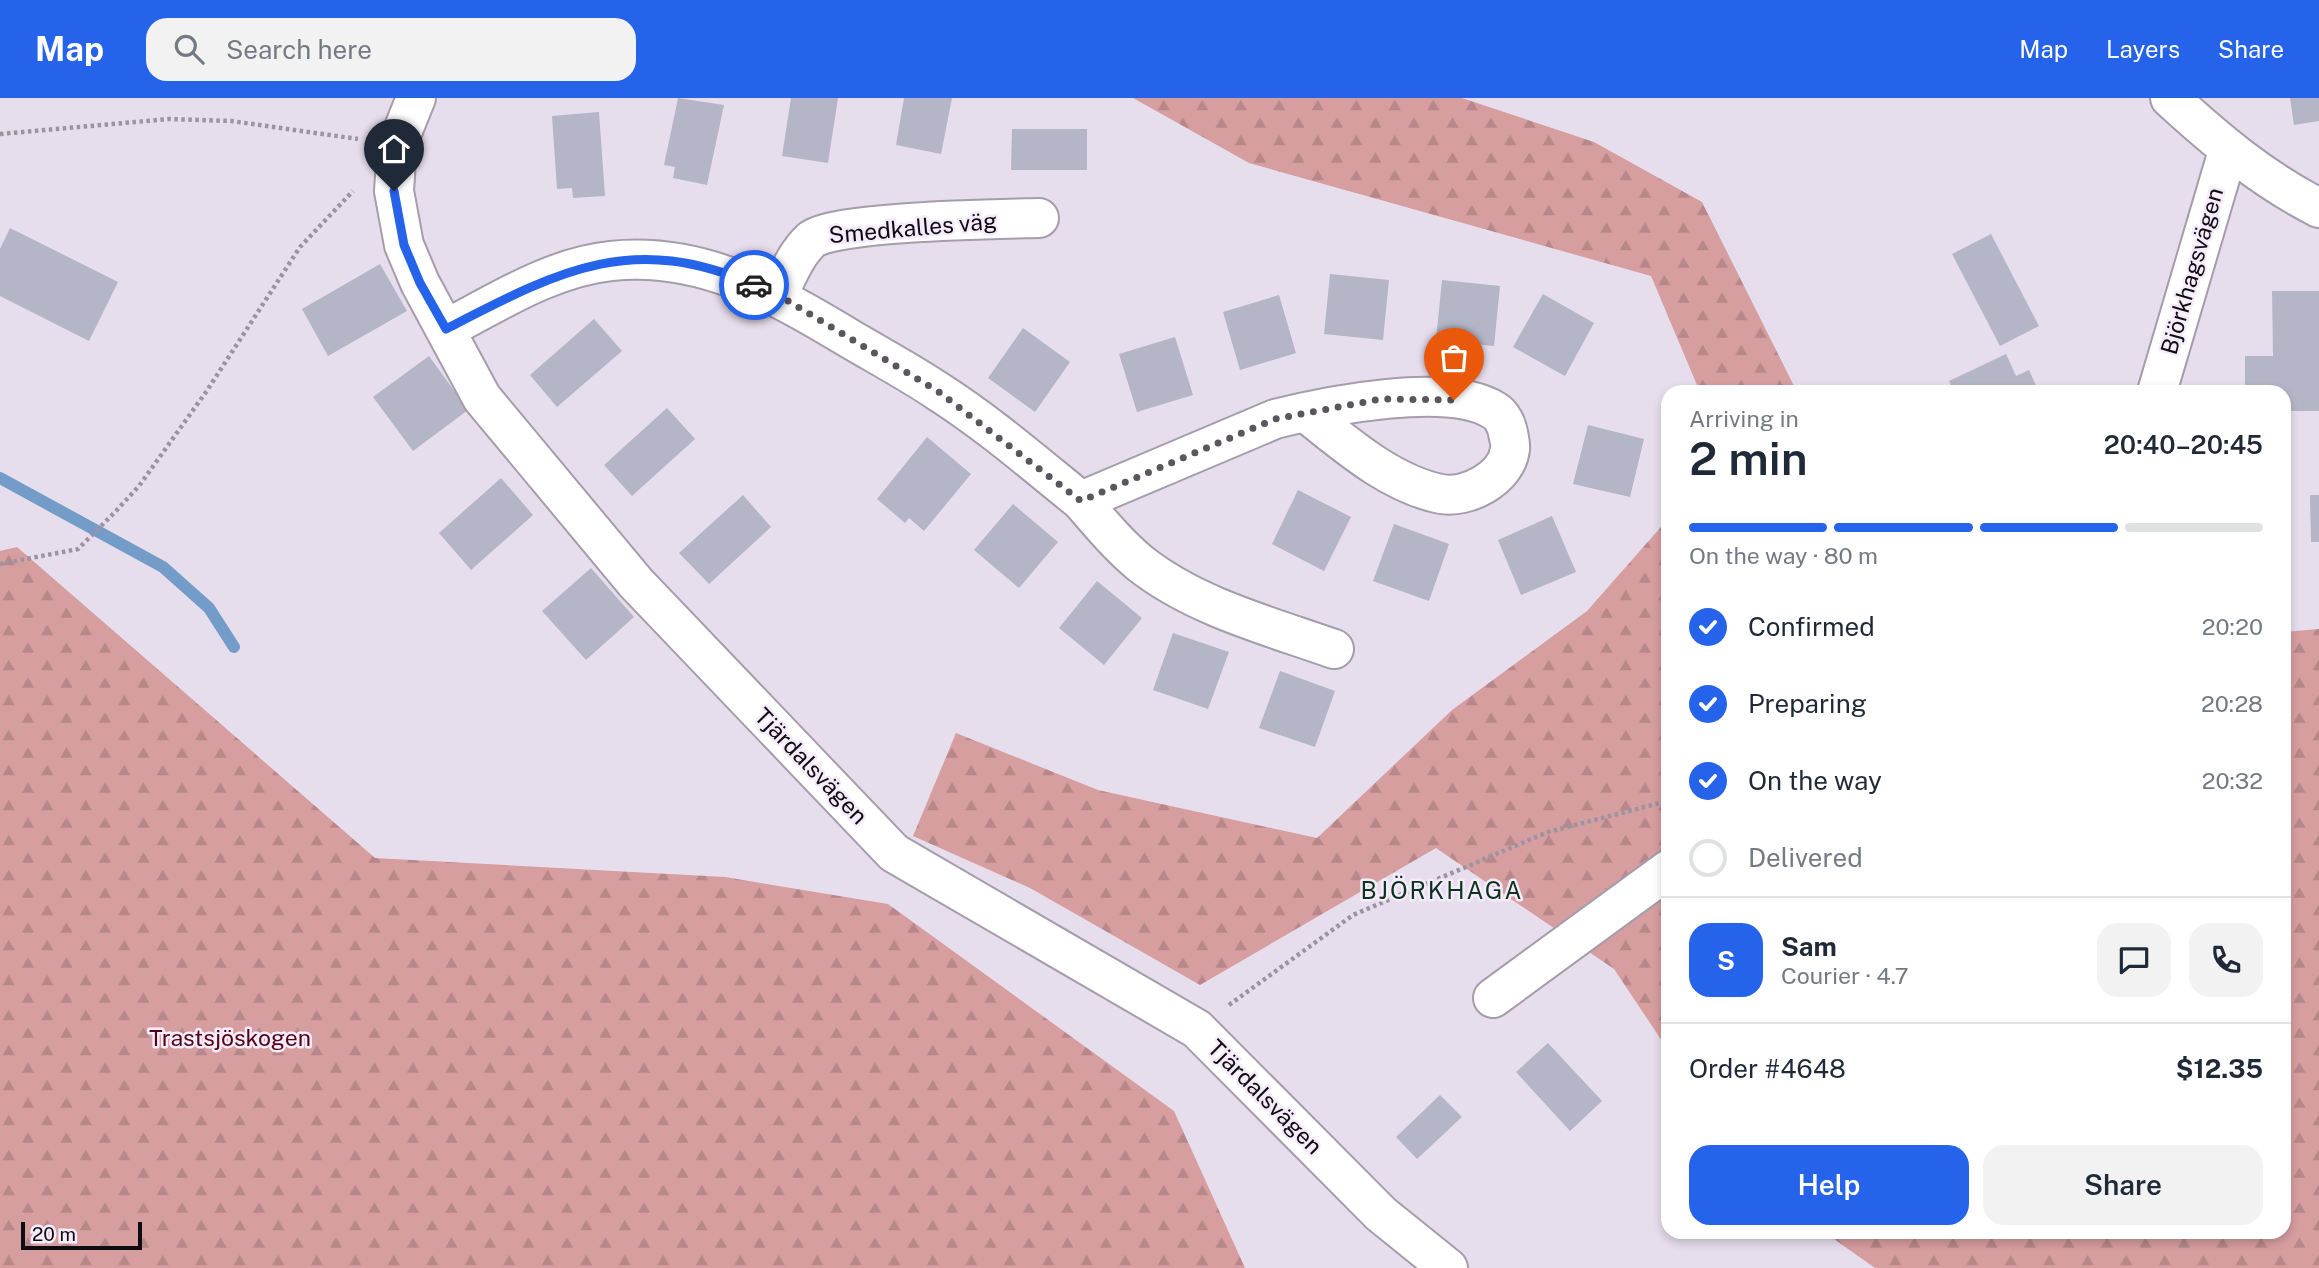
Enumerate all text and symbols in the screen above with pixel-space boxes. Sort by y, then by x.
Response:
search box [146,18,636,81]
text: Map [35,30,104,68]
icon: search [170,30,208,68]
text: Search here [226,34,372,65]
text: Map [2019,35,2068,63]
text: Layers [2106,35,2180,63]
text: Share [2218,35,2284,63]
pin [364,119,424,191]
icon: home [375,130,413,168]
street label: Björkhagsvägen [2155,184,2228,357]
street label: Smedkalles väg [828,207,998,248]
courier [719,250,789,320]
icon: car [735,266,773,304]
pin [1424,328,1484,400]
icon: bag [1435,339,1473,377]
text: Arriving in [1689,405,1799,432]
text: 20:40–20:45 [2104,429,2263,460]
text: 2 min [1689,431,1808,485]
text: On the way · 80 m [1689,542,1878,569]
icon: check [1689,608,1727,646]
text: Confirmed [1748,611,1875,642]
text: 20:20 [2202,613,2263,640]
icon: check [1689,685,1727,723]
text: Preparing [1748,688,1867,719]
text: 20:28 [2201,690,2263,717]
street label: Tjärdalsvägen [749,702,873,829]
icon: check [1689,762,1727,800]
text: On the way [1748,765,1882,796]
text: 20:32 [2202,767,2263,794]
text: Delivered [1748,842,1863,873]
district label: BJÖRKHAGA [1361,875,1523,904]
button: chat [2097,923,2171,997]
button: phone [2189,923,2263,997]
text: Sam [1781,931,1837,962]
text: S [1717,945,1735,976]
text: Courier · 4.7 [1781,962,1909,989]
park label: Trastsjöskogen [149,1024,311,1051]
street label: Tjärdalsvägen [1203,1034,1328,1159]
text: Order #4648 [1689,1053,1846,1084]
text: $12.35 [2176,1053,2263,1084]
button: Help [1689,1145,1969,1225]
button: Share [1983,1145,2263,1225]
scale bar [21,1219,142,1251]
text: 20 m [32,1223,76,1245]

